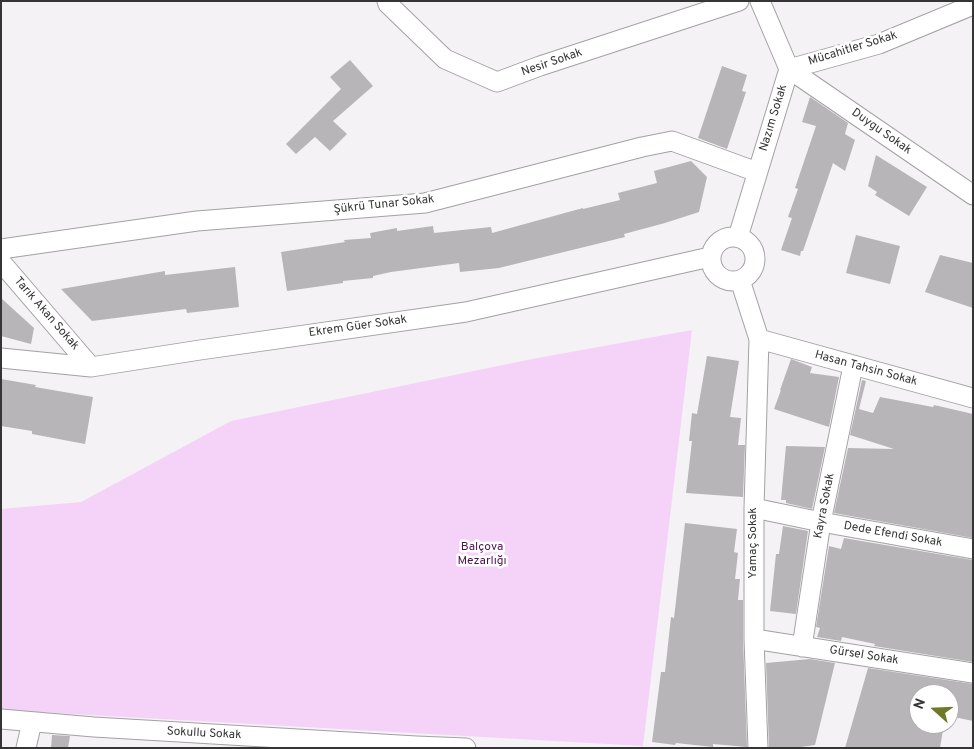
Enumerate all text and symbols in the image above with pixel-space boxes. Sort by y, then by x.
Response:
street label: Mücahitler Sokak [807,29,899,69]
street label: Nesir Sokak [520,46,584,80]
street label: Nazım Sokak [757,83,791,153]
street label: Duygu Sokak [848,106,914,158]
street label: Şükrü Tunar Sokak [333,193,435,217]
street label: Tarık Akan Sokak [10,274,82,354]
street label: Ekrem Güer Sokak [308,313,408,341]
street label: Hasan Tahsin Sokak [813,348,919,390]
street label: Kayra Sokak [812,472,838,540]
street label: Yamaç Sokak [747,507,761,579]
street label: Dede Efendi Sokak [842,519,944,551]
park label: Balçova Mezarlığı [457,541,507,569]
street label: Gürsel Sokak [828,643,900,669]
north arrow [909,684,959,734]
text: N [911,696,930,712]
street label: Sokullu Sokak [166,725,242,743]

